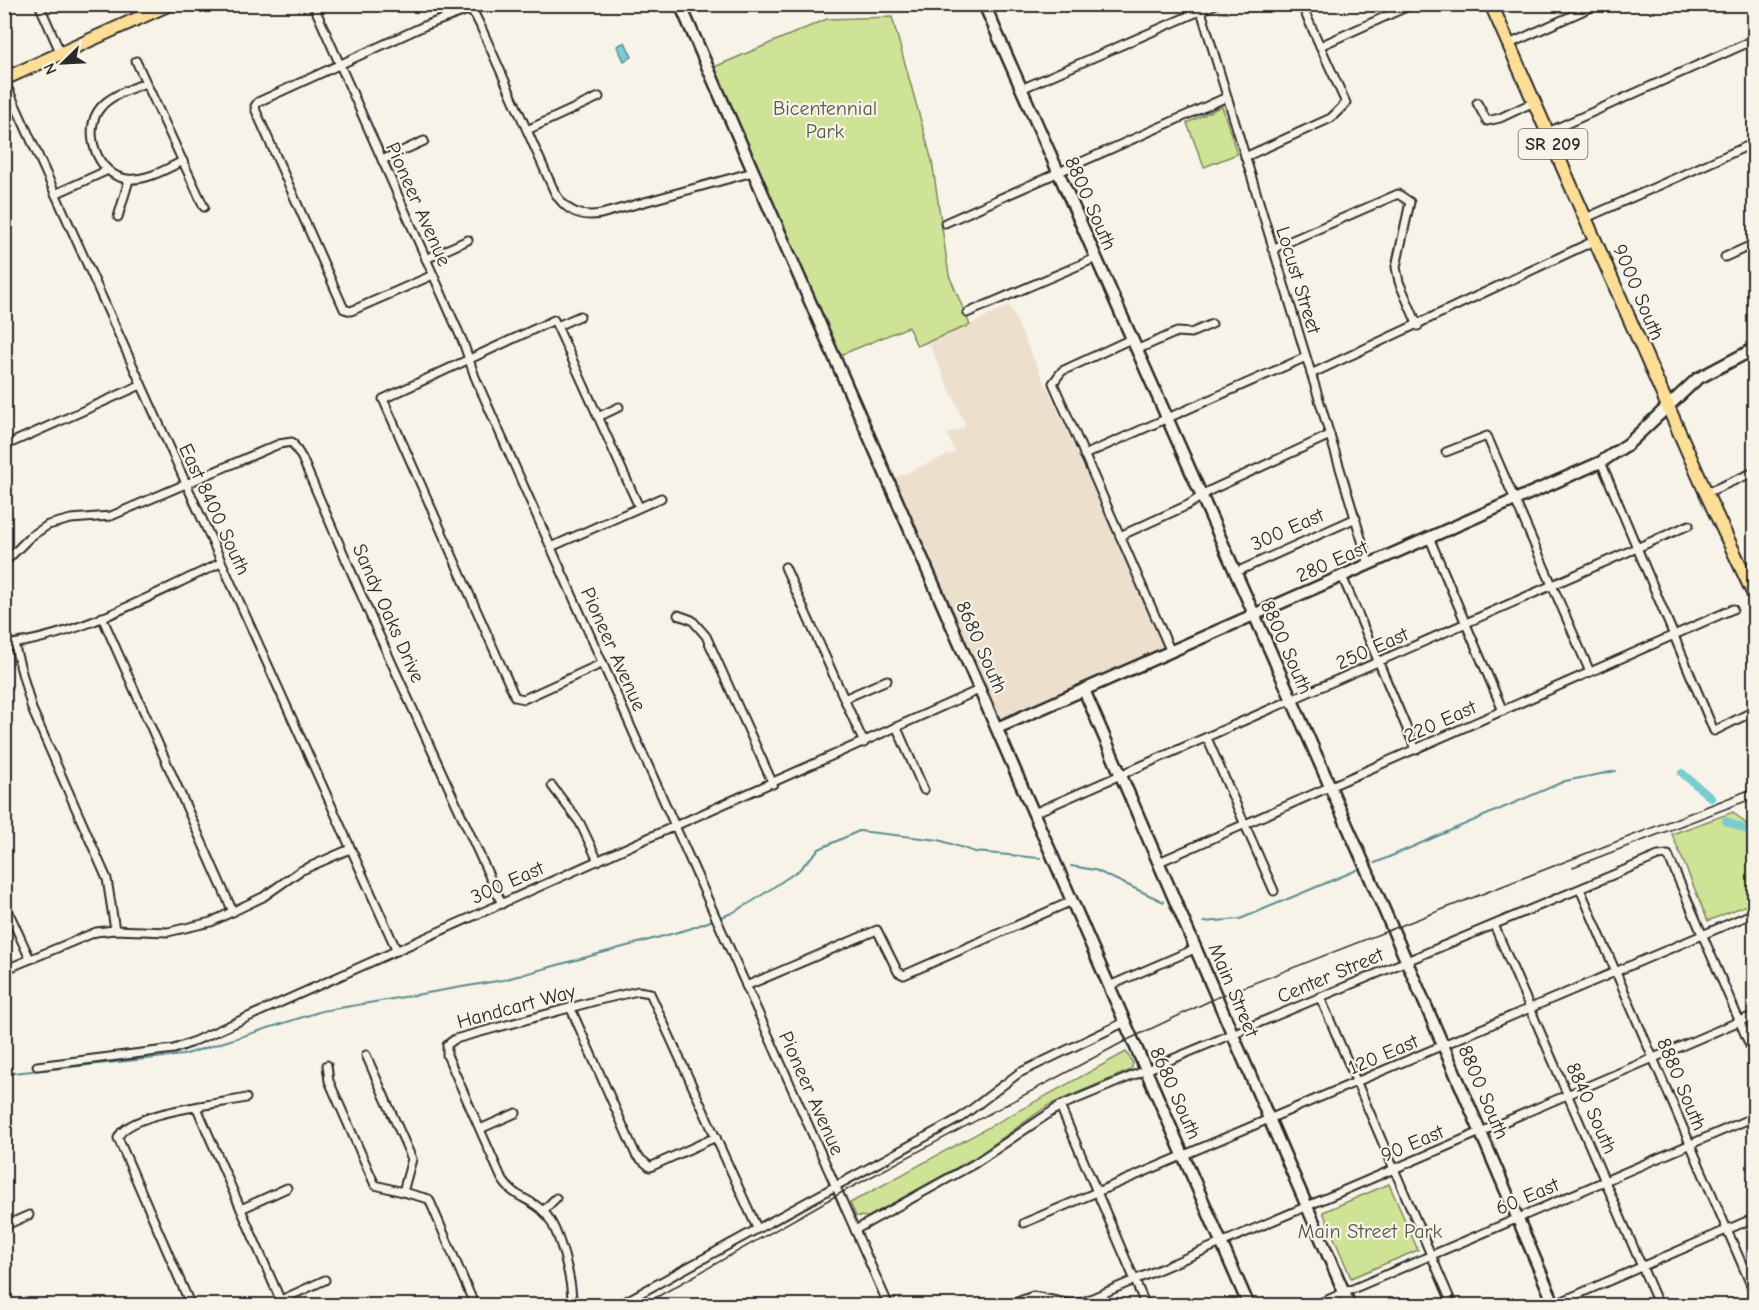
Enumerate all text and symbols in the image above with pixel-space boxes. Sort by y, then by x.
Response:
north arrow [33,33,93,93]
text: N [40,60,61,77]
park label: Bicentennial Park [773,97,877,143]
road number: SR 209 [1518,129,1588,159]
street label: Pioneer Avenue [381,139,456,270]
street label: 8800 South [1060,153,1121,254]
street label: Locust Street [1271,224,1326,338]
street label: 9000 South [1608,241,1669,344]
street label: East 8400 South [174,440,255,579]
street label: 300 East [1247,503,1328,556]
street label: 280 East [1293,535,1373,587]
street label: Sandy Oaks Drive [348,540,429,686]
street label: Pioneer Avenue [576,584,651,715]
street label: 8680 South [951,597,1012,697]
street label: 8800 South [1256,597,1317,698]
street label: 250 East [1333,622,1413,675]
street label: 220 East [1401,695,1481,747]
street label: 300 East [467,856,548,909]
street label: Main Street [1204,940,1264,1042]
street label: Center Street [1274,942,1388,1008]
street label: Handcart Way [454,980,578,1033]
street label: Pioneer Avenue [774,1028,849,1159]
street label: 120 East [1345,1029,1423,1079]
street label: 8880 South [1652,1035,1711,1134]
street label: 8800 South [1453,1042,1514,1143]
street label: 8680 South [1145,1043,1206,1143]
street label: 8840 South [1561,1059,1622,1157]
street label: 90 East [1377,1120,1448,1167]
street label: 60 East [1492,1172,1563,1220]
park label: Main Street Park [1298,1220,1443,1243]

